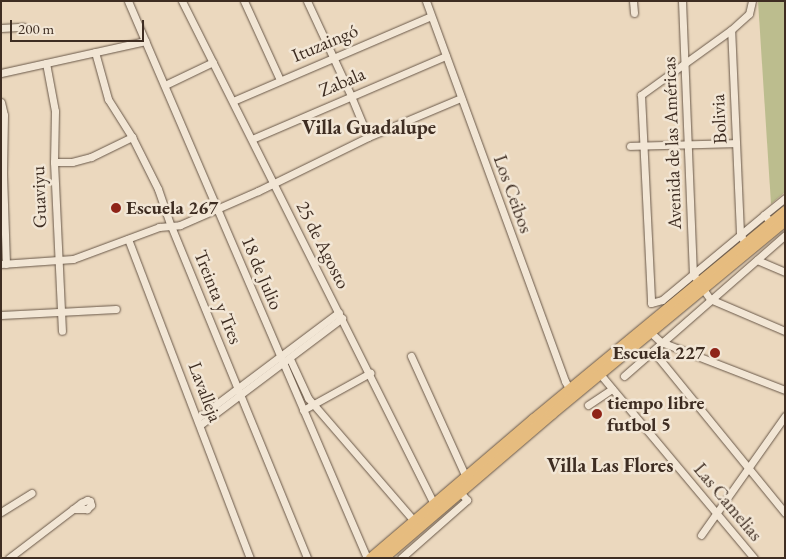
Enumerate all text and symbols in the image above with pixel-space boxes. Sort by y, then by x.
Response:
scale bar [12,10,146,42]
text: 200 m [18,19,54,38]
street label: Ituzaingó [289,19,361,67]
street label: Avenida de las Américas [658,56,686,230]
street label: Zabala [315,62,369,102]
street label: Bolivia [706,93,732,145]
district label: Villa Guadalupe [302,115,436,139]
street label: Los Ceibos [488,152,538,236]
street label: Guaviyu [27,165,51,229]
place label: Escuela 267 [126,197,218,219]
street label: 25 de Agosto [291,197,355,293]
marker: Escuela 267 [110,202,122,214]
street label: 18 de Julio [236,233,288,313]
street label: Treinta y Tres [189,247,247,347]
place label: Escuela 227 [613,342,705,364]
marker: Escuela 227 [709,347,721,359]
street label: Lavalleja [183,359,227,425]
place label: tiempo libre futbol 5 [607,392,704,436]
marker: tiempo libre futbol 5 [591,408,603,420]
district label: Villa Las Flores [547,453,673,477]
street label: Las Camelias [689,458,767,546]

